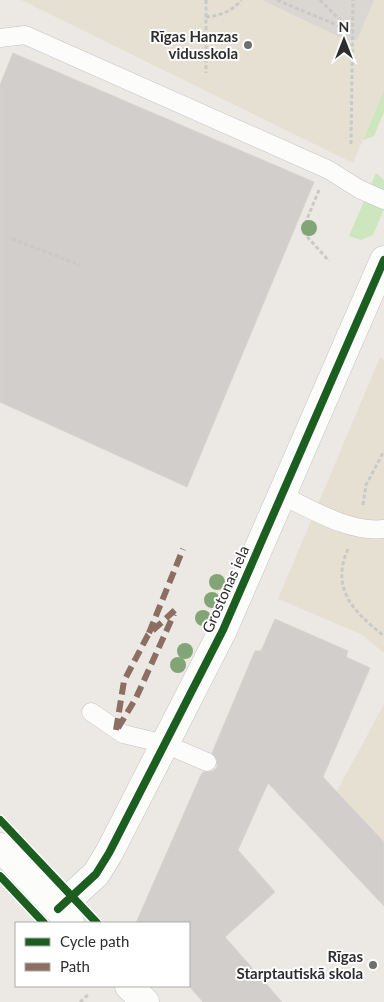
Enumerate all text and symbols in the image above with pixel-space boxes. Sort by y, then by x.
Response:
north arrow [319,15,369,65]
text: N [339,18,349,35]
place label: Rīgas Hanzas vidusskola [150,27,238,62]
marker: Rīgas Hanzas vidusskola [242,39,254,51]
street label: Grostonas iela [198,543,252,635]
legend [15,922,190,987]
text: Cycle path [60,932,129,950]
place label: Rīgas Starptautiskā skola [237,947,363,982]
text: Path [60,957,90,975]
marker: Rīgas Starptautiskā skola [367,959,379,971]

